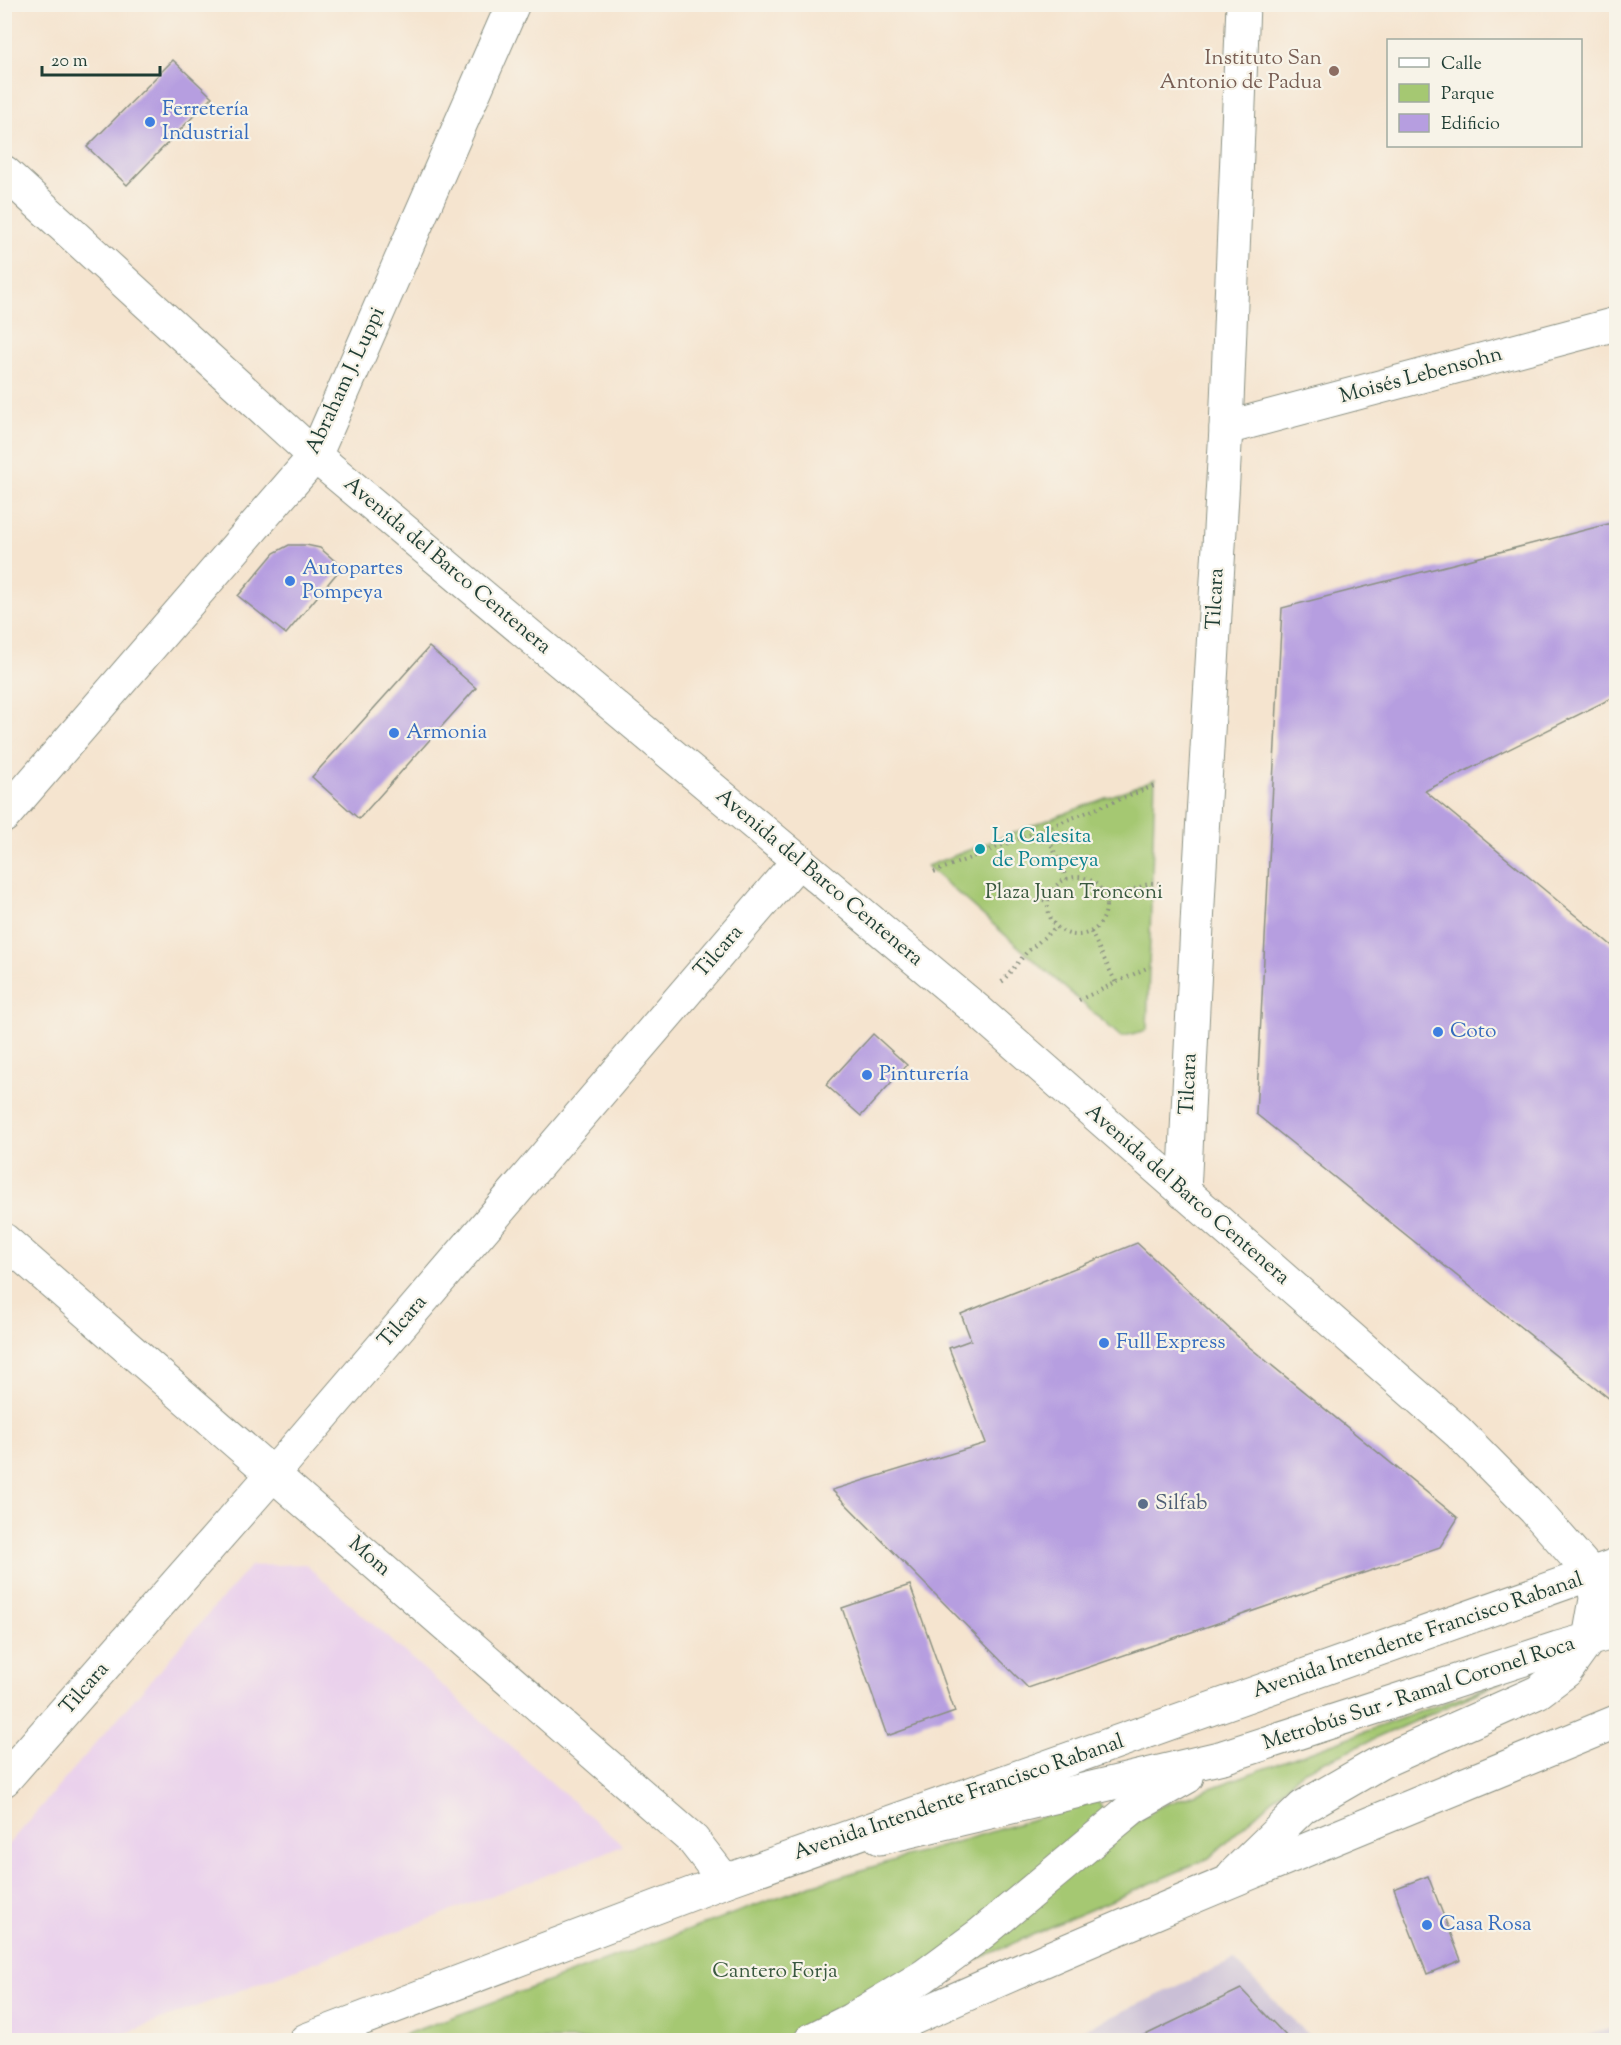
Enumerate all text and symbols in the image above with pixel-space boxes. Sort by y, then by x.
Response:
scale bar [42,39,160,77]
legend [1387,39,1582,147]
place label: Instituto San Antonio de Padua [1160,44,1322,98]
text: 20 m [51,49,88,75]
text: Calle [1441,52,1482,78]
marker: Instituto San Antonio de Padua [1327,64,1341,78]
text: Parque [1441,82,1494,108]
place label: Ferretería Industrial [162,95,250,149]
text: Edificio [1441,112,1500,138]
marker: Ferretería Industrial [143,115,157,129]
street label: Abraham J. Luppi [299,302,393,460]
street label: Moisés Lebensohn [1336,340,1506,412]
street label: Avenida del Barco Centenera [337,470,558,662]
place label: Autopartes Pompeya [302,554,403,608]
street label: Tilcara [1199,567,1233,631]
marker: Autopartes Pompeya [283,574,297,588]
place label: Armonia [406,718,488,748]
marker: Armonia [387,726,401,740]
street label: Avenida del Barco Centenera [709,782,930,974]
place label: La Calesita de Pompeya [992,822,1099,876]
marker: La Calesita de Pompeya [973,842,987,856]
park label: Plaza Juan Tronconi [985,878,1163,908]
street label: Tilcara [687,919,751,985]
place label: Coto [1450,1017,1496,1047]
marker: Coto [1431,1025,1445,1039]
street label: Tilcara [1172,1052,1206,1116]
place label: Pinturería [879,1060,969,1090]
marker: Pinturería [860,1068,874,1082]
street label: Avenida del Barco Centenera [1078,1097,1296,1293]
street label: Tilcara [371,1289,435,1355]
place label: Full Express [1116,1328,1225,1358]
marker: Full Express [1097,1336,1111,1350]
place label: Silfab [1155,1489,1208,1519]
marker: Silfab [1136,1497,1150,1511]
street label: Mom [341,1530,397,1584]
street label: Avenida Intendente Francisco Rabanal [1249,1565,1587,1707]
street label: Metrobús Sur - Ramal Coronel Roca [1259,1629,1579,1759]
street label: Tilcara [53,1656,117,1722]
street label: Avenida Intendente Francisco Rabanal [790,1727,1128,1869]
place label: Casa Rosa [1439,1910,1532,1940]
marker: Casa Rosa [1420,1918,1434,1932]
park label: Cantero Forja [712,1957,838,1987]

